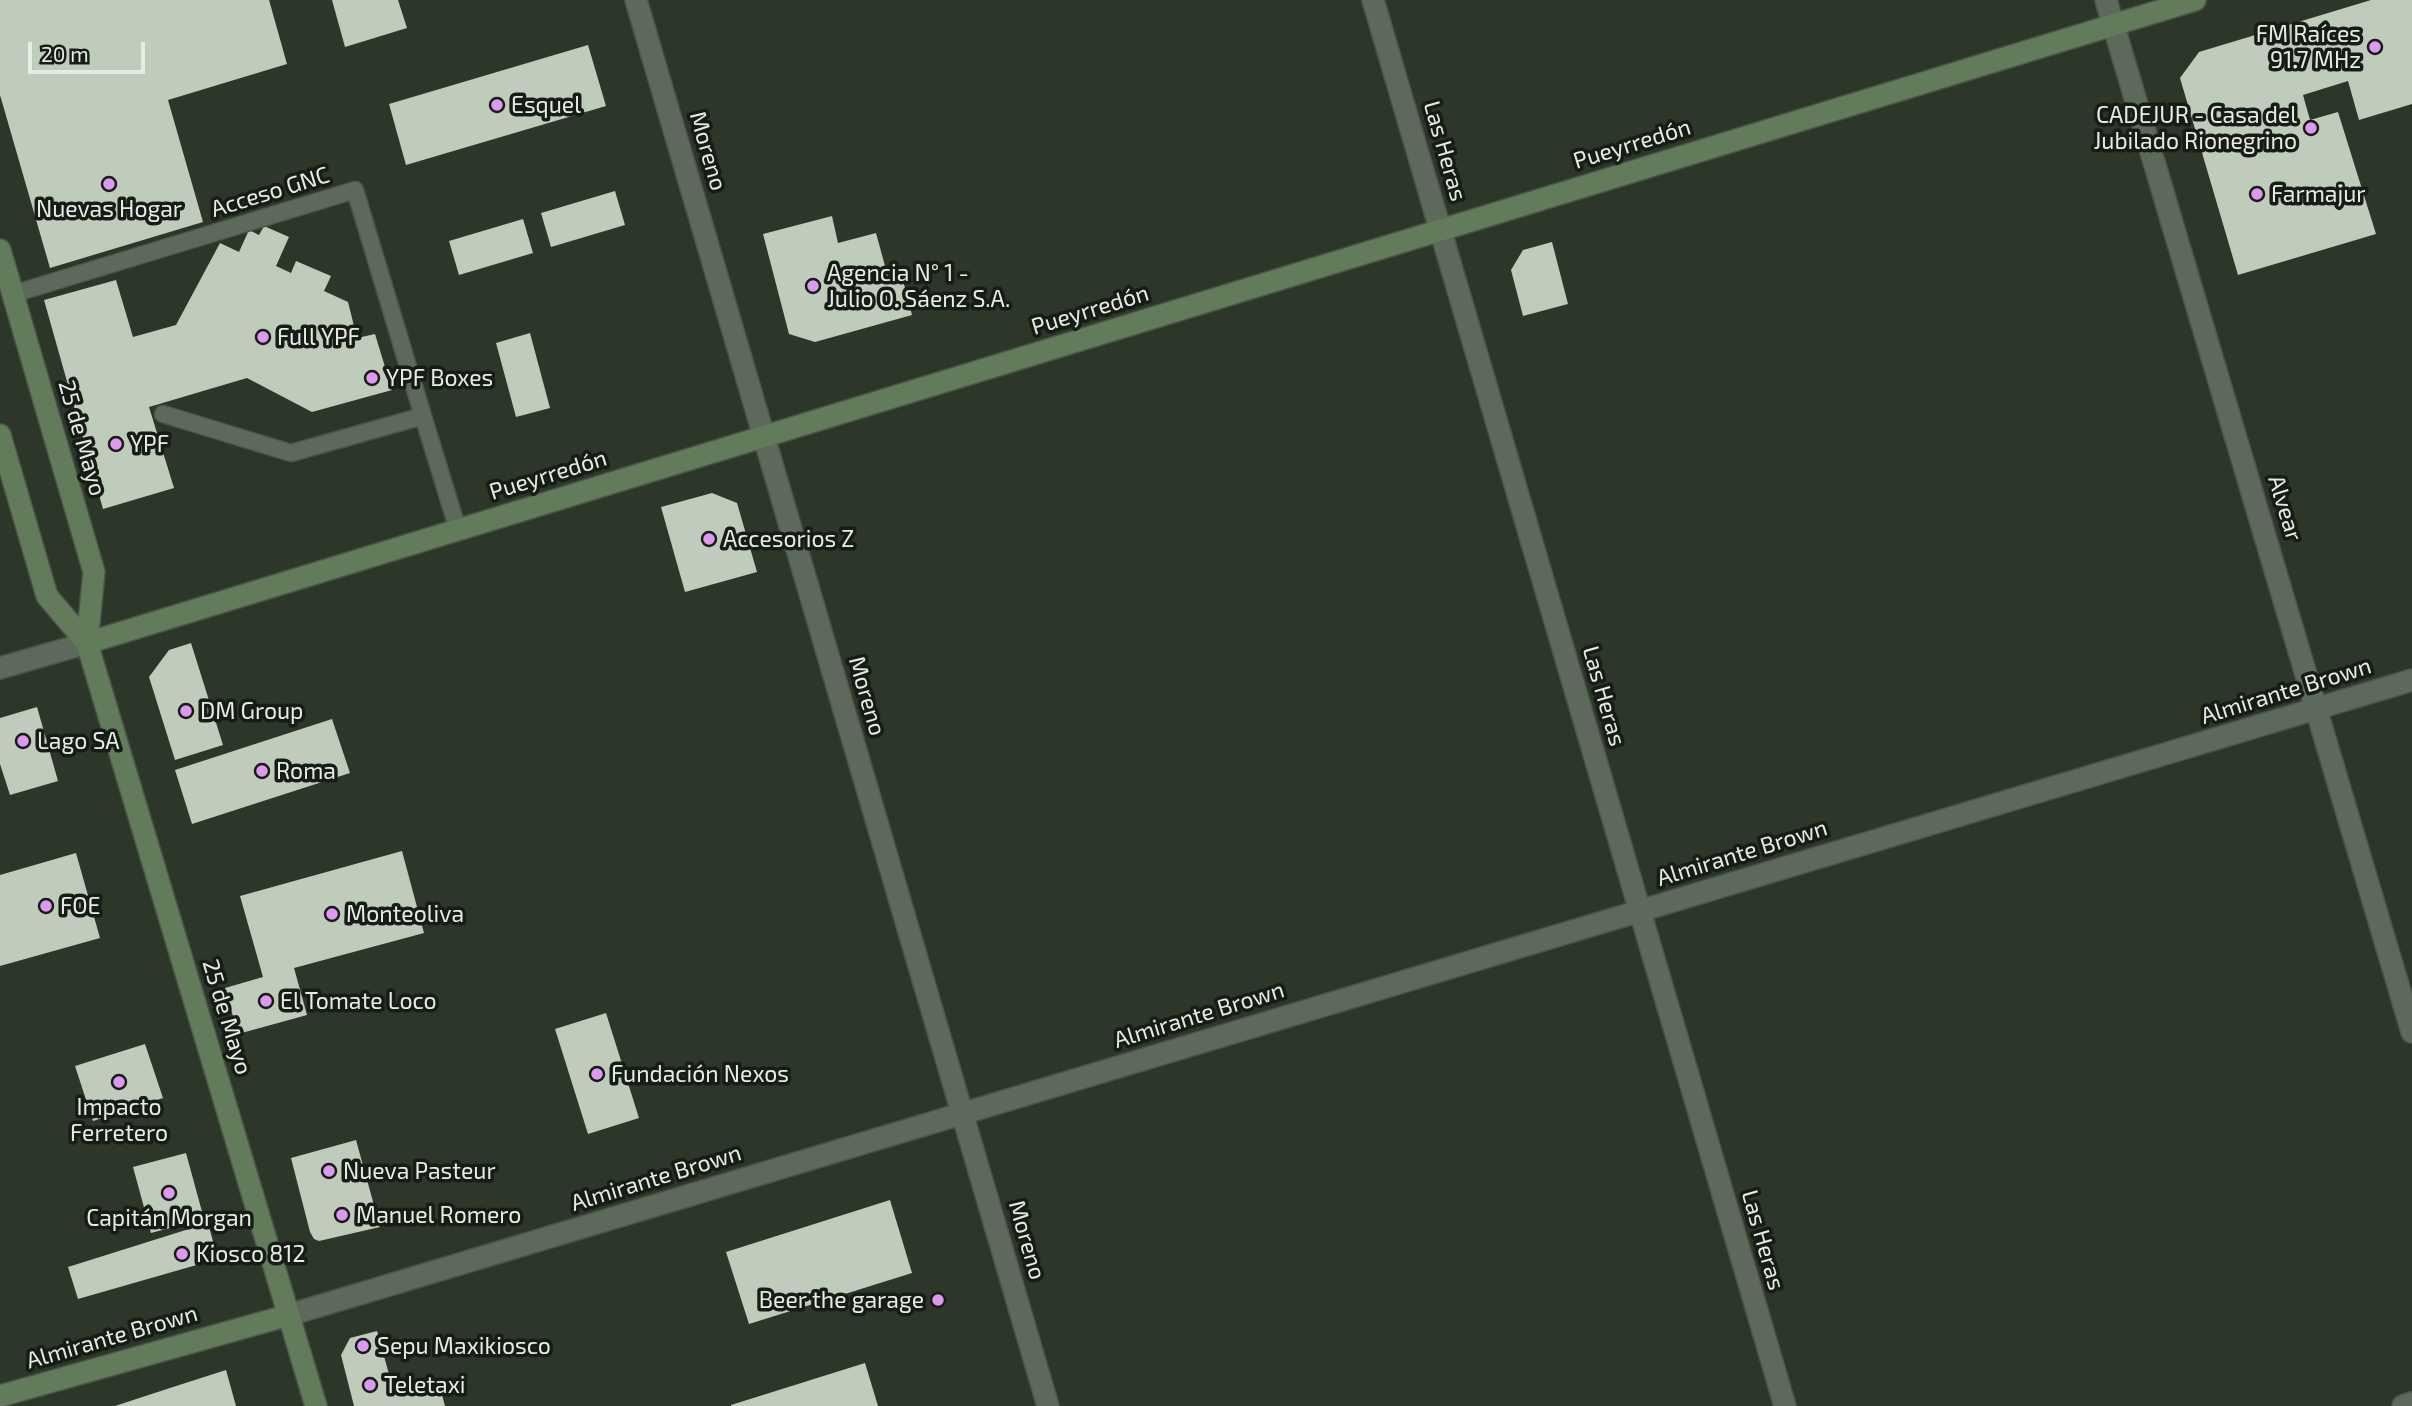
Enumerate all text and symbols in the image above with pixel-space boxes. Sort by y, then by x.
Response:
place label: FM Raíces 91.7 MHz [2256,20,2361,74]
scale bar [32,28,149,72]
marker: FM Raíces 91.7 MHz [2367,39,2383,55]
text: 20 m [41,41,89,66]
place label: Esquel [511,91,581,119]
marker: Esquel [489,97,505,113]
street label: Las Heras [1418,98,1472,204]
place label: CADEJUR - Casa del Jubilado Rionegrino [2094,101,2297,155]
street label: Moreno [684,108,732,194]
street label: Pueyrredón [1570,113,1694,175]
marker: CADEJUR - Casa del Jubilado Rionegrino [2303,120,2319,136]
street label: Acceso GNC [207,161,333,223]
marker: Nuevas Hogar [101,176,117,192]
place label: Farmajur [2271,180,2366,208]
marker: Farmajur [2249,186,2265,202]
place label: Nuevas Hogar [36,195,182,223]
place label: Agencia N° 1 - Julio O. Sáenz S.A. [827,259,1010,313]
marker: Agencia N° 1 - Julio O. Sáenz S.A. [805,278,821,294]
street label: Pueyrredón [1028,279,1152,341]
place label: Full YPF [277,323,360,351]
marker: Full YPF [255,329,271,345]
place label: YPF Boxes [386,364,493,392]
marker: YPF Boxes [364,370,380,386]
street label: 25 de Mayo [52,377,112,499]
place label: YPF [130,430,169,458]
marker: YPF [108,436,124,452]
street label: Pueyrredón [486,444,610,506]
street label: Alvear [2262,472,2308,544]
place label: Accesorios Z [723,525,854,553]
marker: Accesorios Z [701,531,717,547]
street label: Las Heras [1577,643,1631,749]
street label: Almirante Brown [2197,652,2375,730]
street label: Moreno [843,653,891,739]
place label: DM Group [200,697,303,725]
marker: DM Group [178,703,194,719]
place label: Lago SA [37,727,120,755]
marker: Lago SA [15,733,31,749]
place label: Roma [276,757,336,785]
marker: Roma [254,763,270,779]
street label: Almirante Brown [1653,814,1831,892]
place label: FOE [60,892,100,920]
marker: FOE [38,898,54,914]
place label: Monteoliva [346,900,464,928]
marker: Monteoliva [324,906,340,922]
street label: 25 de Mayo [196,956,258,1078]
street label: Almirante Brown [1110,976,1288,1054]
place label: El Tomate Loco [280,987,437,1015]
marker: El Tomate Loco [258,993,274,1009]
place label: Fundación Nexos [611,1060,789,1088]
marker: Fundación Nexos [589,1066,605,1082]
marker: Impacto Ferretero [111,1074,127,1090]
place label: Impacto Ferretero [70,1093,168,1147]
street label: Almirante Brown [567,1139,745,1217]
place label: Nueva Pasteur [343,1157,496,1185]
marker: Nueva Pasteur [321,1163,337,1179]
marker: Capitán Morgan [161,1185,177,1201]
street label: Las Heras [1736,1187,1790,1293]
street label: Moreno [1003,1197,1051,1283]
place label: Manuel Romero [356,1201,521,1229]
place label: Capitán Morgan [86,1204,252,1232]
marker: Manuel Romero [334,1207,350,1223]
place label: Kiosco 812 [196,1240,305,1268]
marker: Kiosco 812 [174,1246,190,1262]
place label: Beer the garage [759,1286,924,1314]
marker: Beer the garage [930,1292,946,1308]
street label: Almirante Brown [23,1299,201,1375]
place label: Sepu Maxikiosco [377,1332,551,1360]
marker: Sepu Maxikiosco [355,1338,371,1354]
place label: Teletaxi [384,1371,466,1399]
marker: Teletaxi [362,1377,378,1393]

